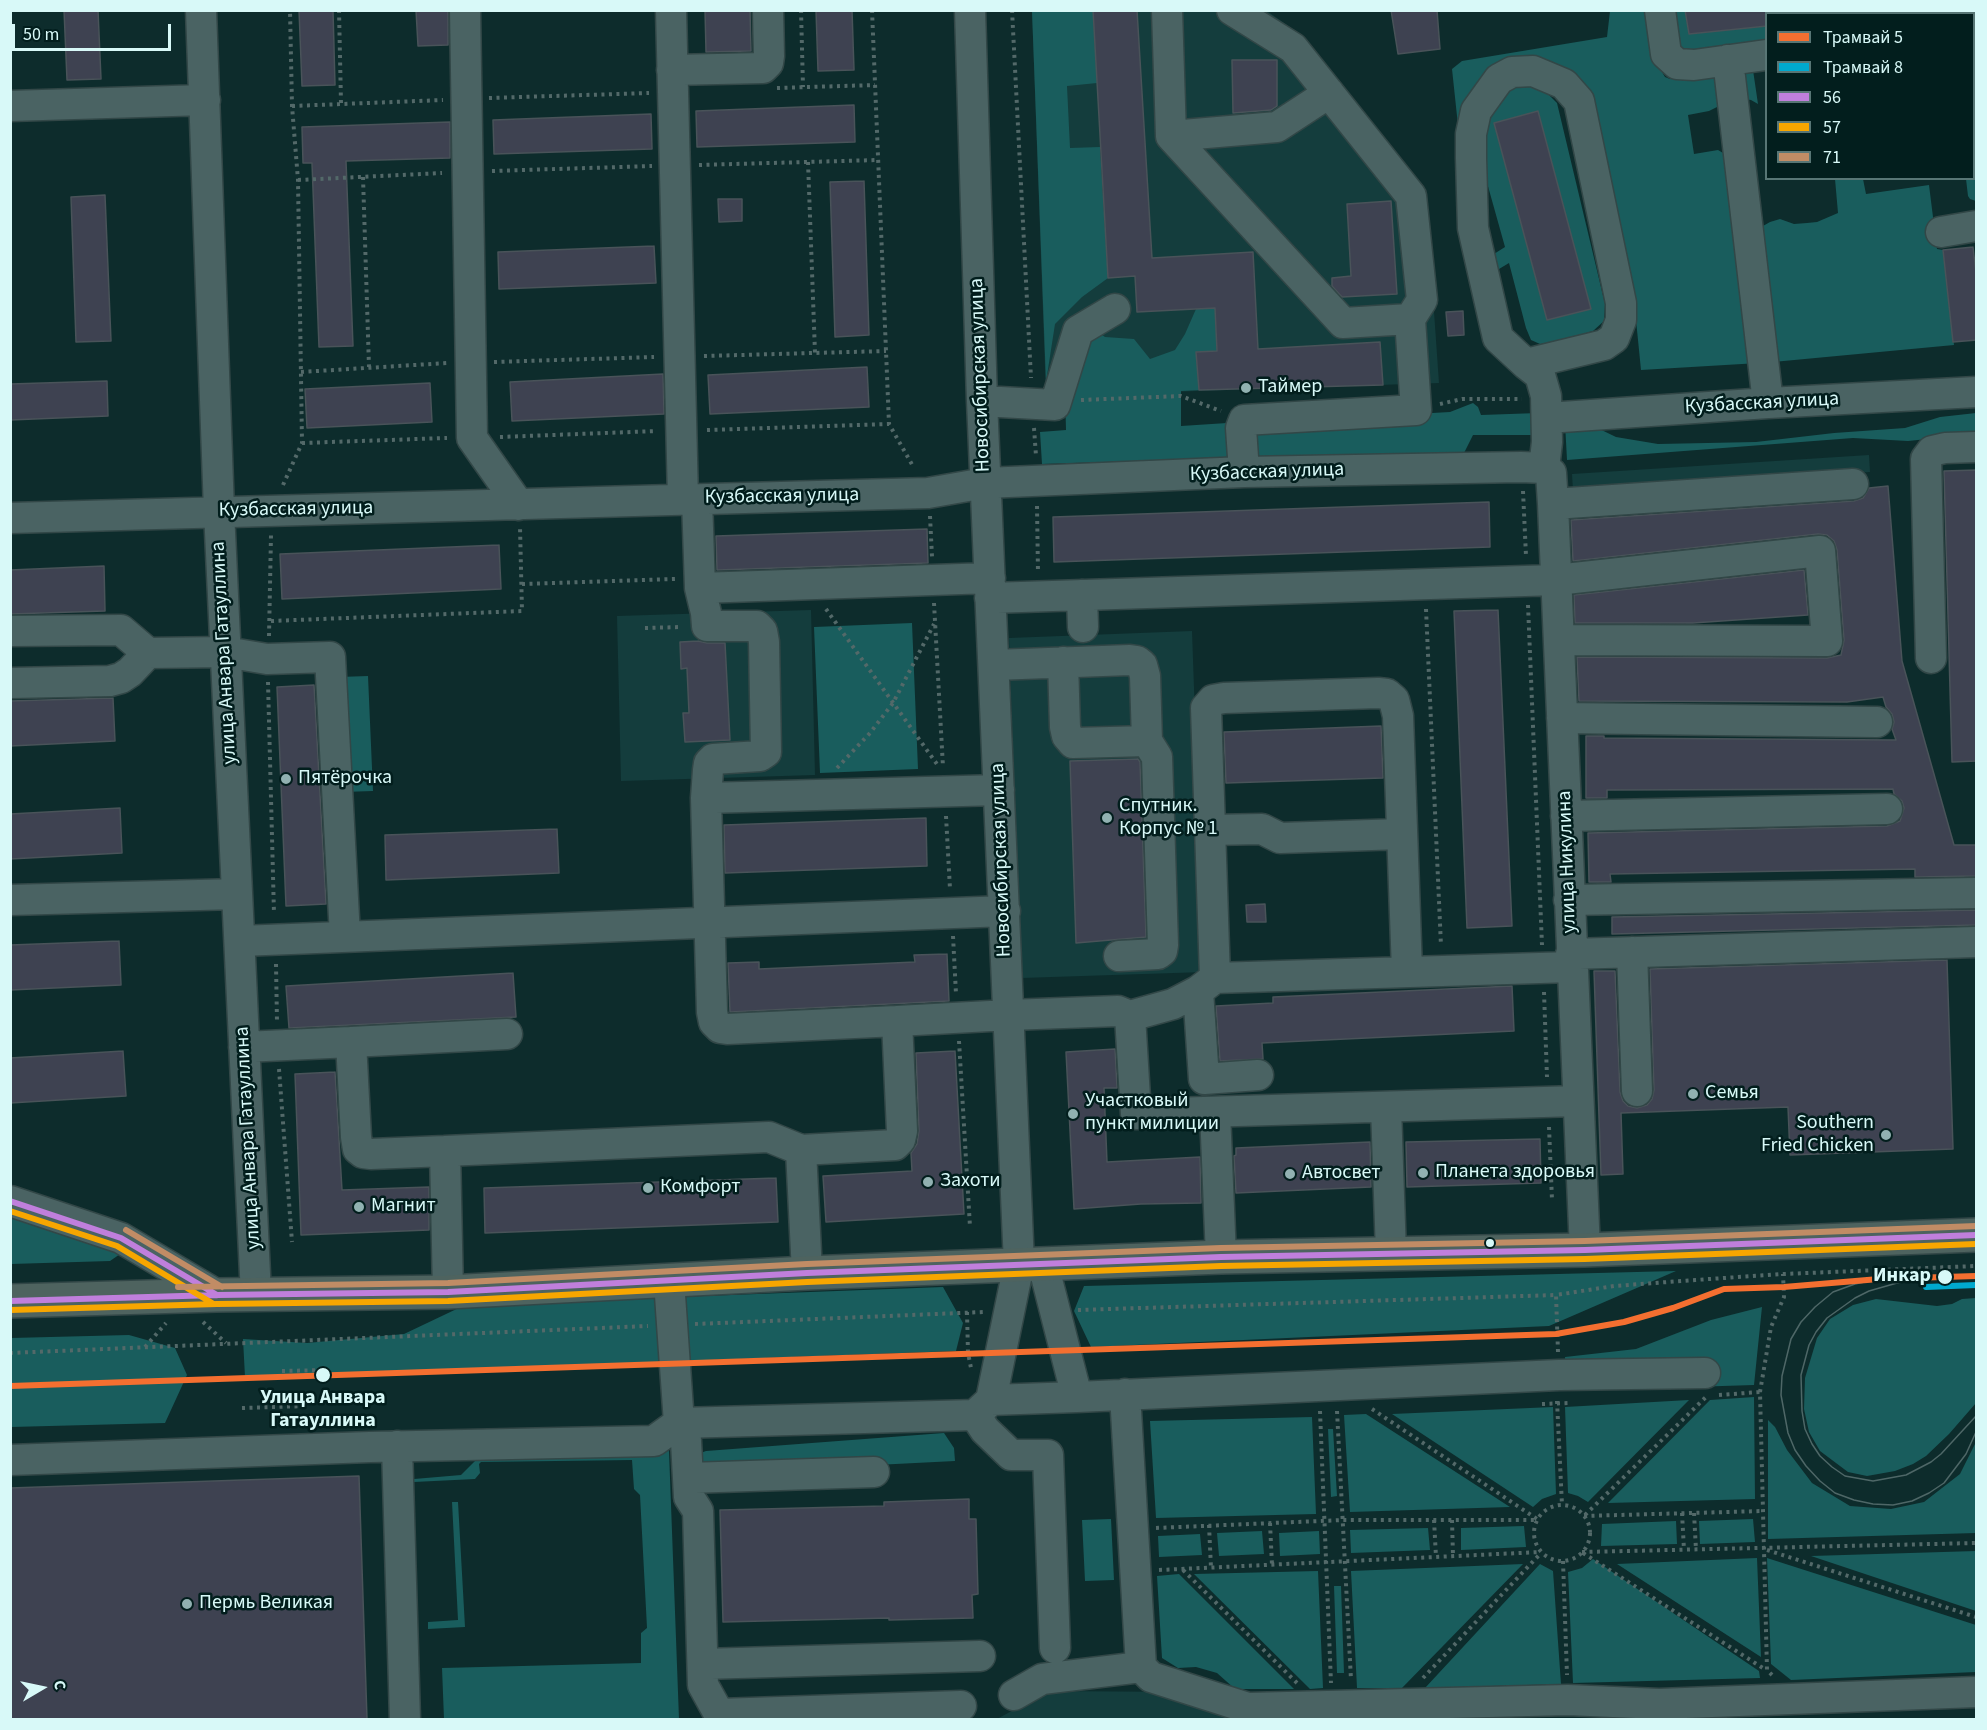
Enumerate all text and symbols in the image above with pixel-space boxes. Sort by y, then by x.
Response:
scale bar [15,12,174,50]
legend [1765,12,1975,180]
text: 50 m [23,22,59,47]
text: Трамвай 5 [1823,25,1903,50]
text: Трамвай 8 [1823,55,1903,80]
text: 56 [1823,85,1841,110]
text: 57 [1823,115,1841,140]
text: 71 [1823,145,1841,170]
street label: Новосибирская улица [966,278,996,472]
place label: Таймер [1258,376,1322,400]
marker: Таймер [1239,381,1253,395]
street label: Кузбасская улица [1684,388,1840,420]
street label: Кузбасская улица [1189,458,1345,488]
street label: Кузбасская улица [705,484,859,510]
street label: Кузбасская улица [219,497,373,523]
street label: улица Анвара Гатауллина [207,541,243,765]
street label: Новосибирская улица [987,763,1017,957]
place label: Пятёрочка [298,767,392,791]
marker: Пятёрочка [279,772,293,786]
street label: улица Никулина [1554,790,1582,934]
place label: Спутник. Корпус № 1 [1119,795,1218,842]
marker: Спутник. Корпус № 1 [1100,811,1114,825]
street label: улица Анвара Гатауллина [231,1026,267,1250]
place label: Семья [1705,1082,1759,1106]
marker: Семья [1686,1087,1700,1101]
place label: Участковый пункт милиции [1085,1090,1219,1137]
marker: Участковый пункт милиции [1066,1107,1080,1121]
place label: Southern Fried Chicken [1761,1112,1874,1159]
marker: Southern Fried Chicken [1879,1128,1893,1142]
place label: Планета здоровья [1435,1161,1595,1185]
place label: Автосвет [1302,1162,1381,1186]
marker: Планета здоровья [1416,1166,1430,1180]
marker: Автосвет [1283,1167,1297,1181]
place label: Захоти [940,1170,1001,1194]
marker: Захоти [921,1175,935,1189]
place label: Комфорт [660,1176,740,1200]
marker: Комфорт [641,1181,655,1195]
place label: Магнит [371,1195,436,1219]
marker: Магнит [352,1200,366,1214]
unlabelled marker [1484,1237,1496,1249]
place label: Инкар [1873,1265,1931,1289]
marker: Инкар [1936,1268,1954,1286]
marker: Улица Анвара Гатауллина [314,1366,332,1384]
place label: Улица Анвара Гатауллина [260,1387,386,1434]
place label: Пермь Великая [199,1592,333,1616]
marker: Пермь Великая [180,1597,194,1611]
north arrow [12,1658,72,1718]
text: С [48,1679,71,1692]

